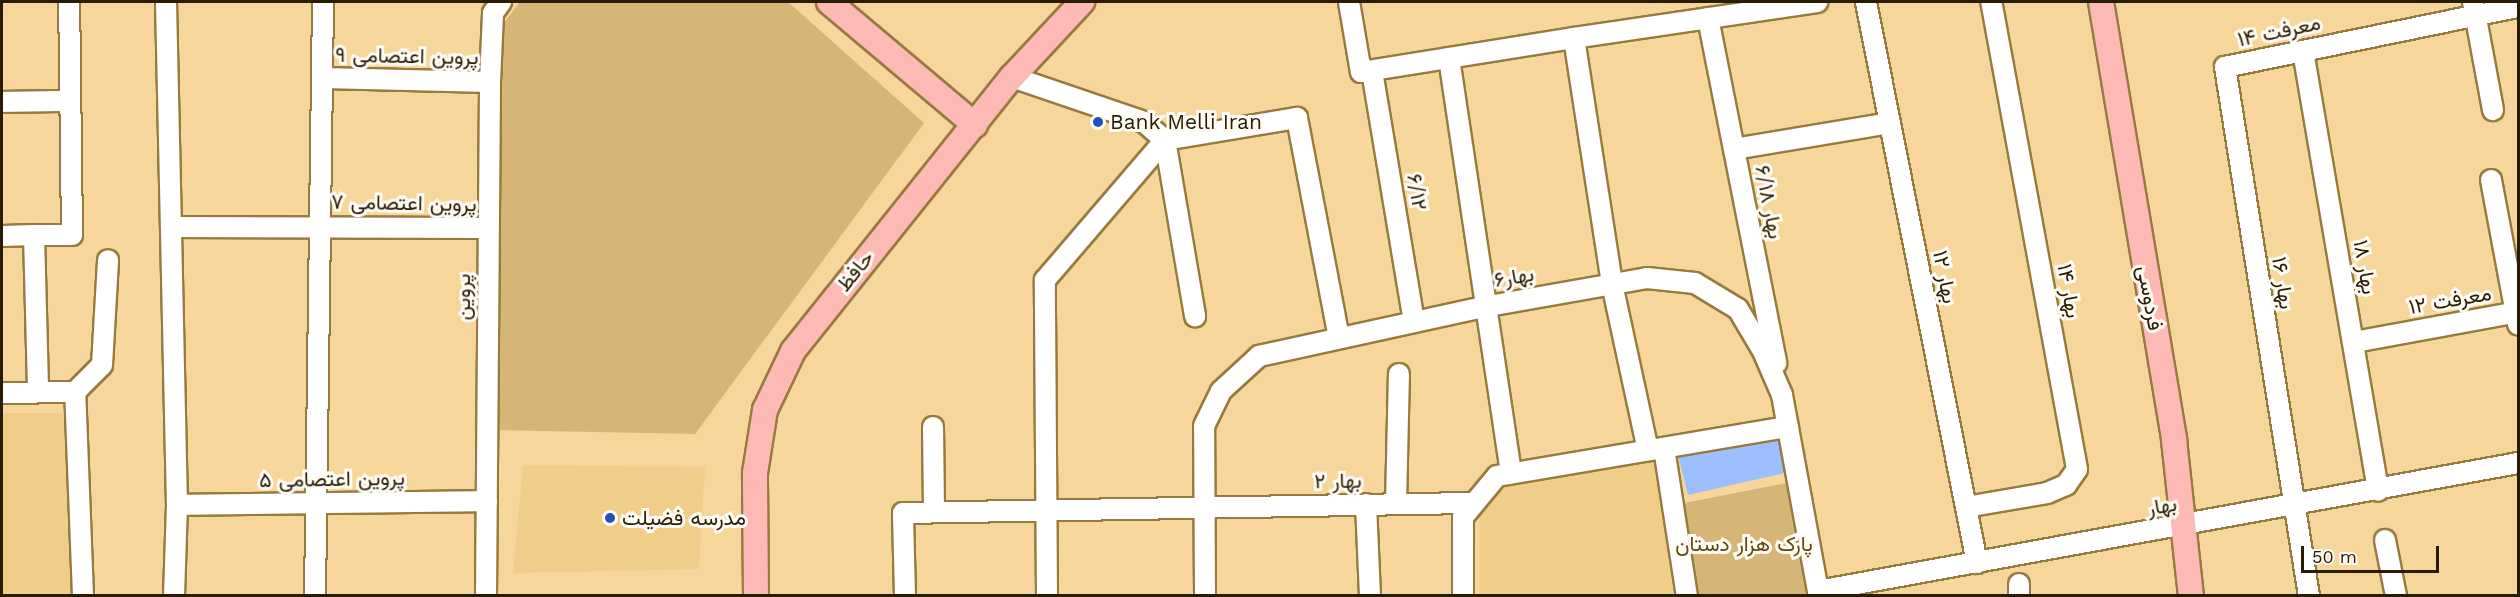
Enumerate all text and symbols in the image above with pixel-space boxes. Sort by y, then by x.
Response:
street label: معرفت ۱۴ [2235,10,2323,52]
street label: پروین اعتصامی ۹ [335,42,479,70]
place label: Bank Melli Iran [1110,109,1262,135]
marker: Bank Melli Iran [1091,115,1105,129]
street label: بهار ۶/۱۸ [1750,163,1788,241]
street label: ۶/۱۲ [1401,172,1433,212]
street label: پروین اعتصامی ۷ [331,189,477,217]
street label: بهار ۱۸ [2348,238,2382,296]
street label: حافظ [831,246,879,296]
street label: بهار ۱۲ [1928,248,1962,306]
street label: بهار ۱۶ [2266,255,2300,311]
street label: بهار۶ [1492,261,1536,293]
street label: بهار ۱۴ [2052,262,2086,320]
street label: فردوسی [2132,263,2168,333]
street label: پروین [450,274,476,320]
street label: معرفت ۱۲ [2407,280,2493,320]
street label: پروین اعتصامی ۵ [259,465,405,493]
street label: بهار ۲ [1314,468,1362,494]
street label: بهار [2145,491,2179,521]
place label: مدرسه فضیلت [622,505,746,531]
marker: مدرسه فضیلت [603,511,617,525]
park label: پارک هزار دستان [1675,531,1813,557]
scale bar [2304,534,2442,572]
text: 50 m [2312,546,2357,567]

